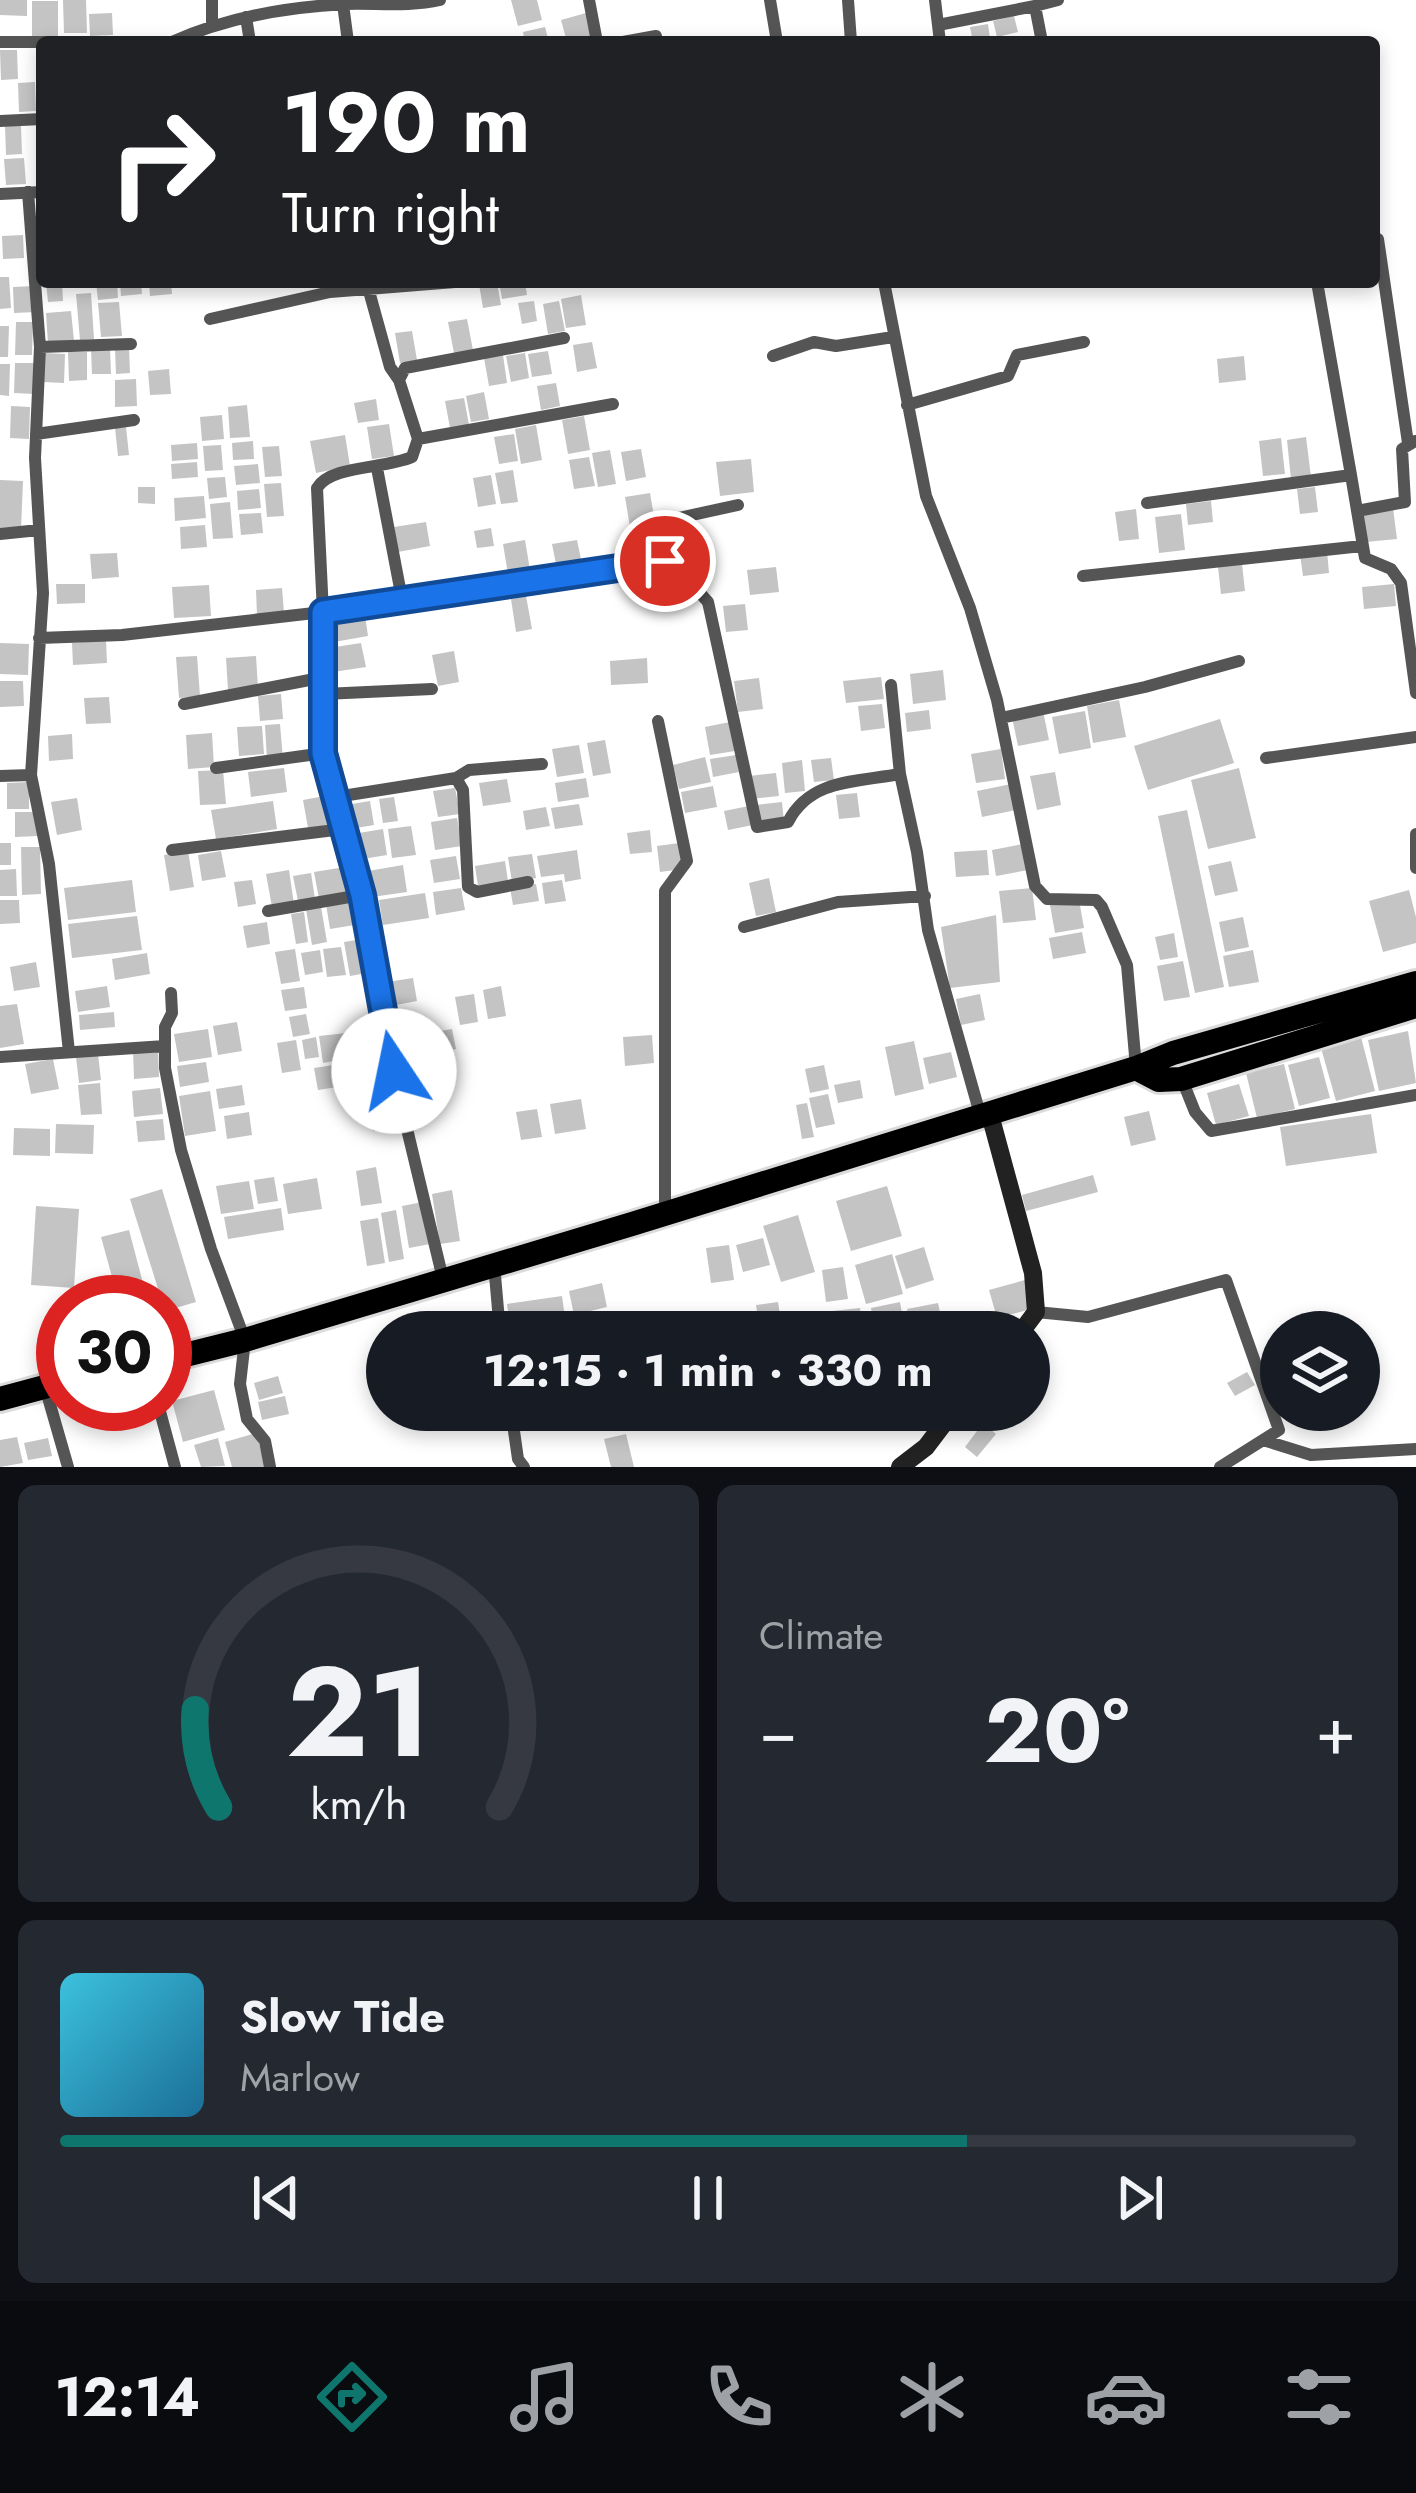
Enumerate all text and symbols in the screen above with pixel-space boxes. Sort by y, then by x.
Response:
text: 190 m [282,62,531,184]
icon: right [84,84,240,240]
text: Turn right [282,174,499,252]
pin [614,510,716,612]
icon: arrive [632,528,698,594]
position arrow [331,1008,457,1134]
speed limit sign: 30 [36,1275,192,1431]
map controls [1260,1311,1380,1431]
button: layers [1260,1311,1380,1431]
text: 12:15 · 1 min · 330 m [483,1338,933,1403]
text: Climate [759,1607,883,1664]
text: 21 [286,1622,431,1803]
text: 20° [984,1666,1129,1796]
text: − [759,1683,798,1779]
text: + [1315,1683,1356,1779]
text: km/h [310,1772,407,1834]
text: Slow Tide [240,1984,445,2049]
text: Marlow [240,2049,360,2106]
icon: previous [243,2165,309,2231]
icon: pause [675,2165,741,2231]
icon: next [1107,2165,1173,2231]
icon: directions [310,2355,394,2439]
icon: music [503,2355,587,2439]
icon: phone [697,2355,781,2439]
icon: climate [890,2355,974,2439]
icon: car [1084,2355,1168,2439]
icon: filters [1277,2355,1361,2439]
text: 12:14 [55,2358,200,2436]

